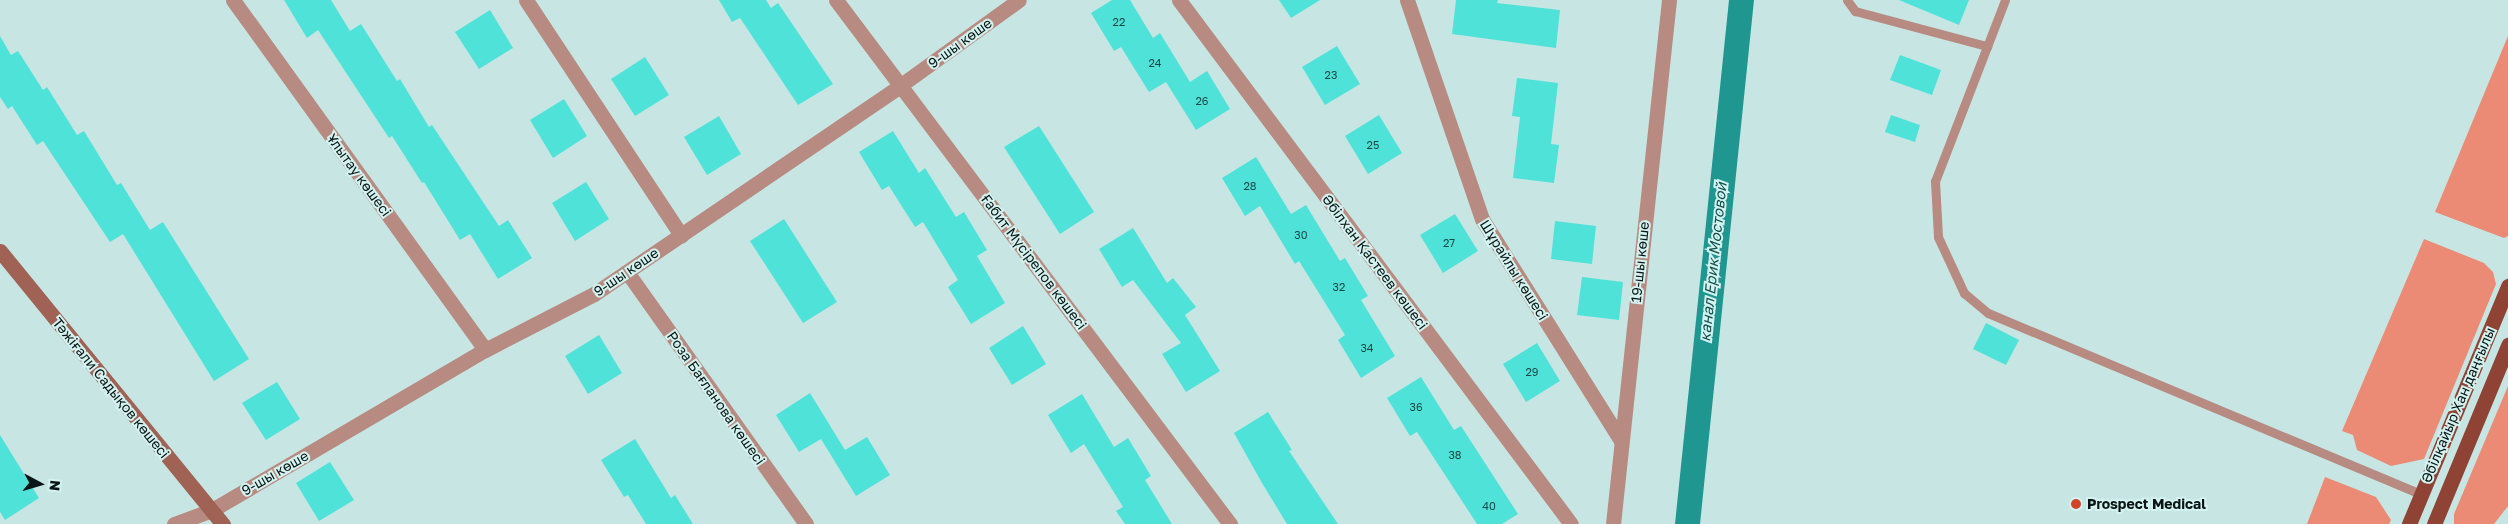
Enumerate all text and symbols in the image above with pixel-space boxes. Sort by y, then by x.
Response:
street label: 9-шы көше [925,14,995,72]
house number: 22 [1113,15,1125,29]
house number: 24 [1148,56,1162,70]
house number: 23 [1325,68,1337,82]
house number: 26 [1195,94,1209,108]
street label: Ұлытау көшесi [323,130,395,220]
house number: 25 [1367,138,1379,152]
house number: 28 [1243,179,1257,193]
water label: канал Ерик Мостовой [1696,182,1730,342]
street label: Ғабит Мүсірепов көшесi [978,191,1090,333]
street label: Әбілхан Қастеев көшесi [1319,191,1431,333]
street label: Шұрайлы көшесі [1476,217,1552,323]
street label: 19-шы көше [1627,221,1653,303]
house number: 30 [1294,228,1308,242]
house number: 27 [1443,236,1455,250]
street label: 9-шы көше [590,244,662,300]
house number: 32 [1333,280,1345,294]
street label: Тәжіғали Садықов көшесі [49,314,173,462]
street label: Әбілқайыр Хан даңғылы [2418,325,2498,485]
street label: Роза Бағланова көшесi [663,328,769,468]
house number: 34 [1360,341,1374,355]
house number: 29 [1525,365,1539,379]
house number: 36 [1409,400,1423,414]
street label: 9-шы көше [239,447,311,499]
house number: 38 [1448,448,1462,462]
north arrow [15,459,65,509]
text: N [46,479,64,492]
place label: Prospect Medical [2087,496,2206,512]
marker: Prospect Medical [2069,497,2083,511]
house number: 40 [1482,499,1496,513]

